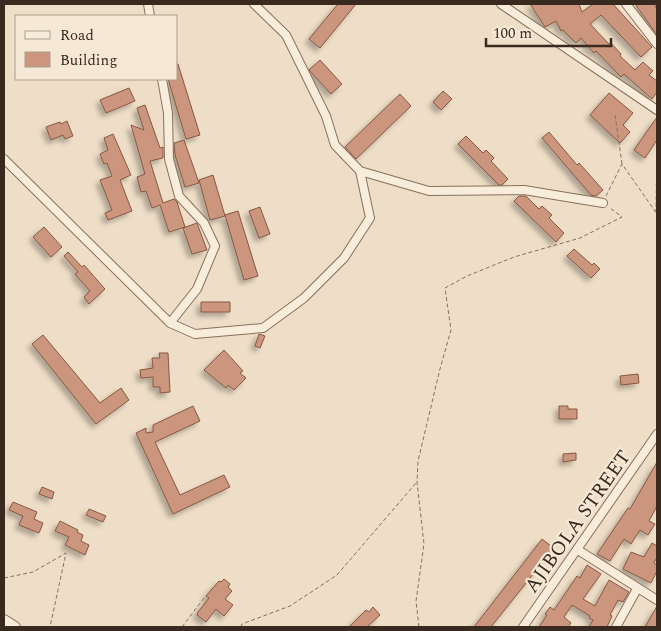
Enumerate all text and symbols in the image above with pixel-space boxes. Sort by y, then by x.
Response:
legend [15,15,178,80]
scale bar [486,15,611,47]
text: 100 m [493,22,532,45]
text: Road [60,24,94,47]
text: Building [60,49,117,72]
street label: AJIBOLA STREET [517,444,639,599]

